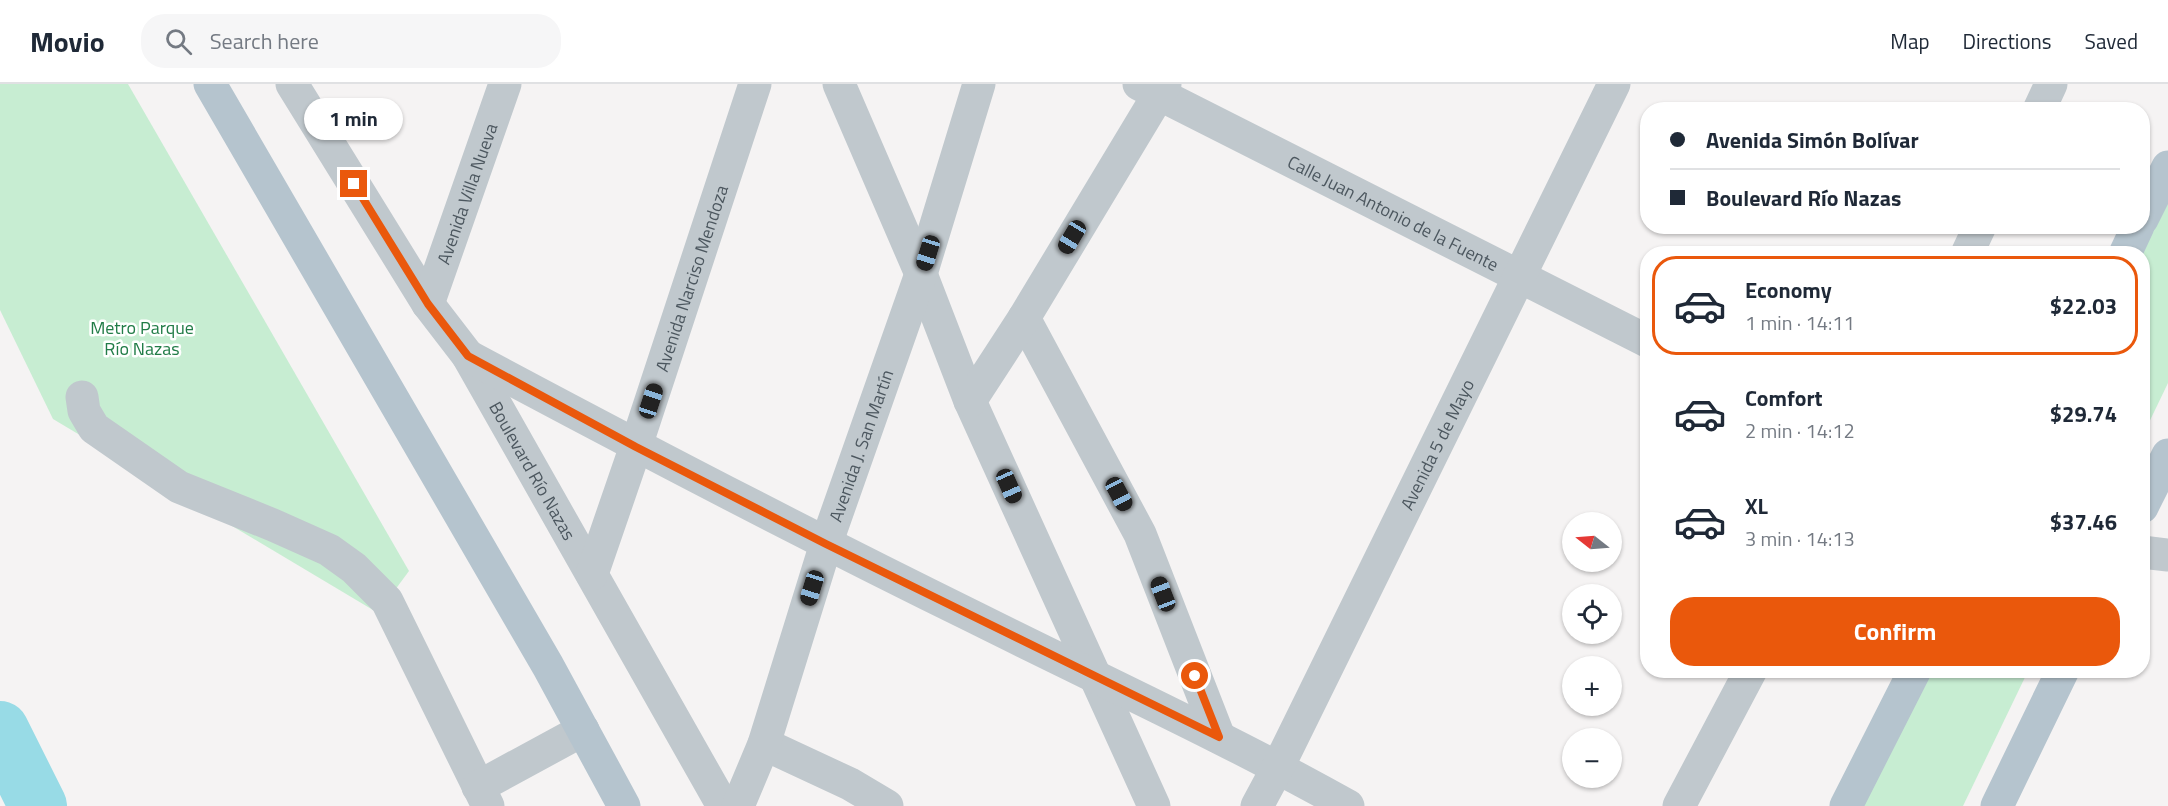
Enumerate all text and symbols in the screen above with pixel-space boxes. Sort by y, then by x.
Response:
search box [141,14,561,68]
text: Movio [30,20,105,63]
text: Search here [210,24,319,58]
icon: search [162,25,195,58]
text: Map [1890,25,1930,57]
text: Directions [1963,25,2052,57]
text: Saved [2085,25,2138,57]
callout: 1 min [304,97,404,139]
text: 1 min [329,103,378,134]
street label: Avenida Villa Nueva [429,119,504,268]
text: Avenida Simón Bolívar [1706,123,1919,157]
street label: Calle Juan Antonio de la Fuente [1283,148,1504,277]
route end [340,170,367,197]
street label: Avenida Narciso Mendoza [648,181,734,375]
text: Boulevard Río Nazas [1706,181,1901,215]
car [1055,217,1089,257]
car [914,233,942,273]
text: Economy [1745,273,1832,307]
icon: car [1673,279,1727,333]
text: $22.03 [2050,289,2117,323]
text: 1 min · 14:11 [1745,307,1855,338]
park label: Metro Parque Río Nazas [90,314,194,362]
street label: Avenida J. San Martín [821,366,900,525]
street label: Avenida 5 de Mayo [1393,374,1480,514]
car [637,381,665,421]
text: Comfort [1745,381,1823,415]
icon: car [1673,387,1727,441]
street label: Boulevard Río Nazas [483,396,583,545]
text: $29.74 [2050,397,2117,431]
text: 2 min · 14:12 [1745,415,1855,446]
car [993,466,1025,506]
car [1103,474,1135,514]
text: XL [1745,489,1768,523]
icon: car [1673,495,1727,549]
text: $37.46 [2050,505,2117,539]
north arrow [1562,512,1622,572]
map controls [1562,512,1622,788]
text: 3 min · 14:13 [1745,523,1855,554]
car [798,568,826,608]
car [1148,574,1178,614]
button: locate [1562,584,1622,644]
button: Confirm [1670,597,2120,666]
button: + [1562,656,1622,716]
route start [1181,662,1208,689]
button: − [1562,728,1622,788]

